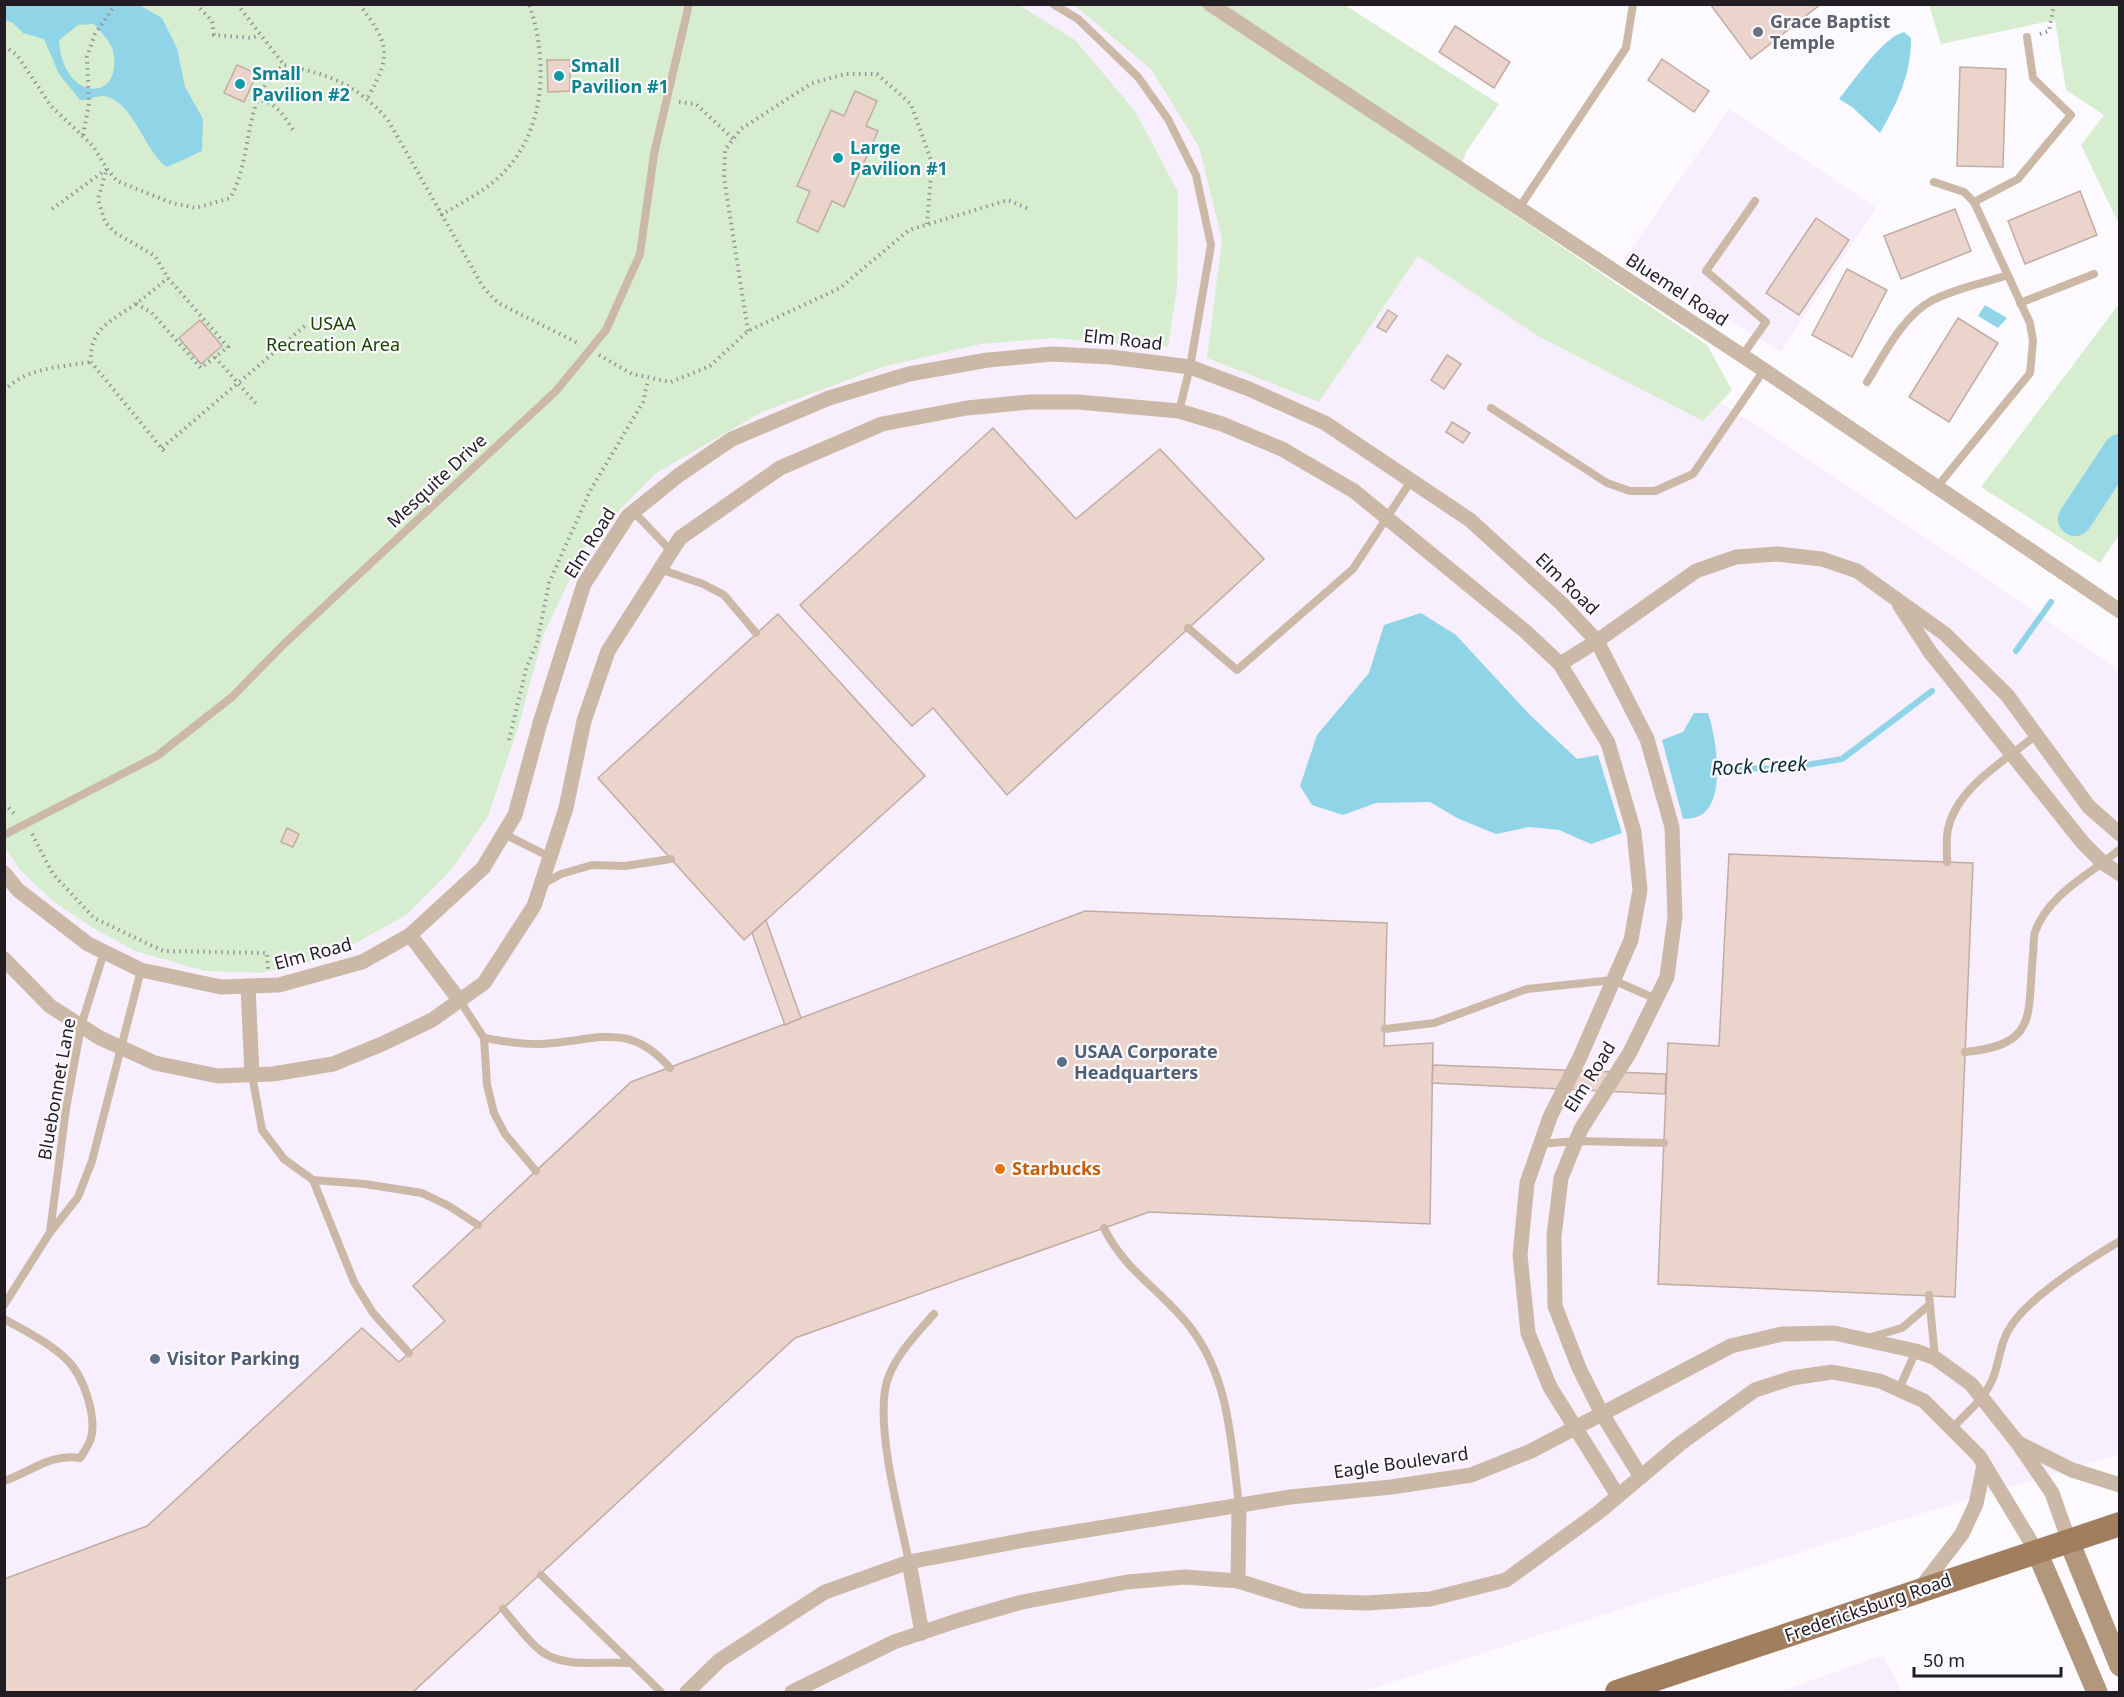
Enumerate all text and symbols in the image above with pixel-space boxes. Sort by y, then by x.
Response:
place label: Grace Baptist Temple [1770,9,1891,54]
marker: Grace Baptist Temple [1751,25,1765,39]
place label: Small Pavilion #1 [571,53,669,98]
place label: Small Pavilion #2 [252,61,350,106]
marker: Small Pavilion #1 [552,69,566,83]
marker: Small Pavilion #2 [233,77,247,91]
place label: Large Pavilion #1 [850,135,948,180]
marker: Large Pavilion #1 [831,151,845,165]
street label: Bluemel Road [1622,247,1733,331]
park label: USAA Recreation Area [266,311,400,356]
street label: Elm Road [1082,323,1164,355]
street label: Mesquite Drive [381,428,491,533]
street label: Elm Road [558,502,620,583]
street label: Elm Road [1531,547,1605,619]
water label: Rock Creek [1710,749,1809,781]
street label: Elm Road [271,931,354,975]
street label: Bluebonnet Lane [32,1016,80,1162]
street label: Elm Road [1558,1036,1620,1117]
place label: USAA Corporate Headquarters [1074,1039,1218,1084]
marker: USAA Corporate Headquarters [1055,1055,1069,1069]
place label: Starbucks [1012,1156,1101,1180]
marker: Starbucks [993,1162,1007,1176]
place label: Visitor Parking [167,1346,300,1370]
marker: Visitor Parking [148,1352,162,1366]
street label: Eagle Boulevard [1332,1441,1470,1483]
street label: Fredericksburg Road [1781,1567,1954,1647]
scale bar [1914,1640,2061,1678]
text: 50 m [1923,1648,1965,1672]

